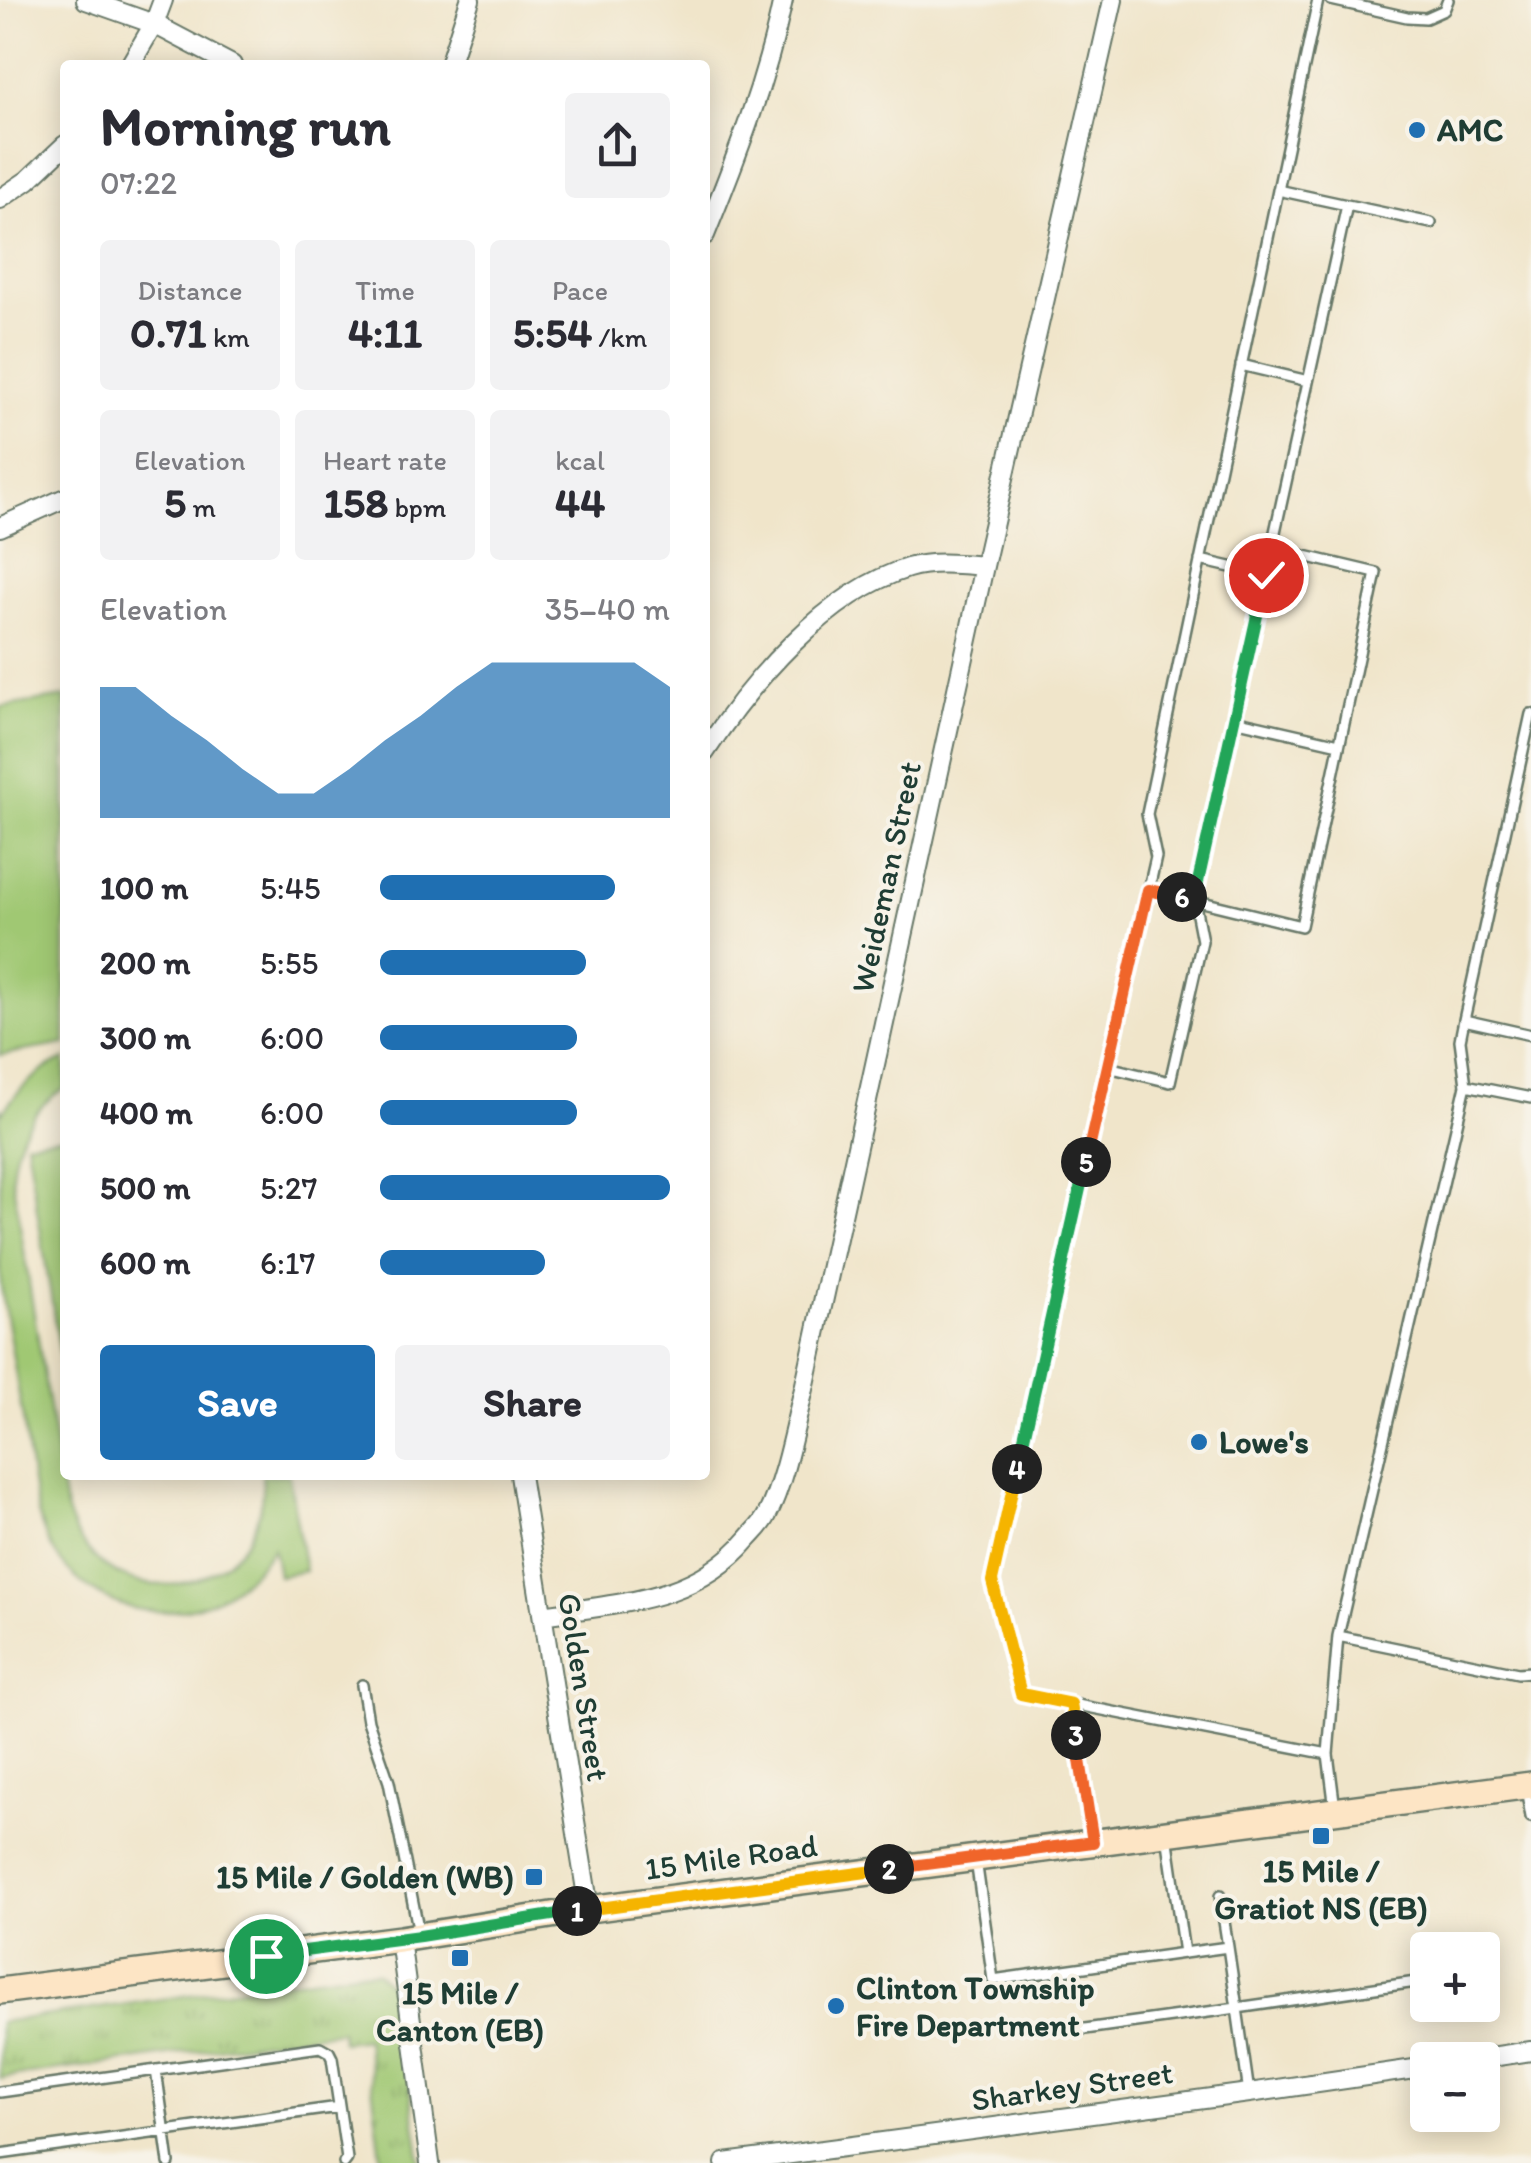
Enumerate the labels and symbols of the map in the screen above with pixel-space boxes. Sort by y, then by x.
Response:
place label: AMC [1436,111,1503,149]
marker: AMC [1406,119,1428,141]
pin [1224,533,1309,618]
street label: Weideman Street [843,758,929,996]
pin: 6 [1157,872,1207,922]
pin: 5 [1061,1137,1111,1187]
place label: Lowe's [1219,1423,1309,1461]
marker: Lowe's [1188,1431,1210,1453]
pin: 4 [992,1444,1042,1494]
street label: Golden Street [550,1590,618,1784]
pin: 3 [1051,1710,1101,1760]
marker: 15 Mile / Gratiot NS (EB) [1310,1825,1332,1847]
street label: 15 Mile Road [642,1826,820,1888]
pin: 2 [864,1844,914,1894]
place label: 15 Mile / Gratiot NS (EB) [1214,1852,1428,1927]
place label: 15 Mile / Golden (WB) [216,1858,514,1896]
marker: 15 Mile / Golden (WB) [523,1866,545,1888]
pin: 1 [552,1886,602,1936]
pin [224,1914,309,1999]
marker: 15 Mile / Canton (EB) [449,1947,471,1969]
place label: Clinton Township Fire Department [856,1969,1094,2044]
place label: 15 Mile / Canton (EB) [376,1974,544,2049]
marker: Clinton Township Fire Department [825,1995,847,2017]
street label: Sharkey Street [969,2053,1175,2119]

